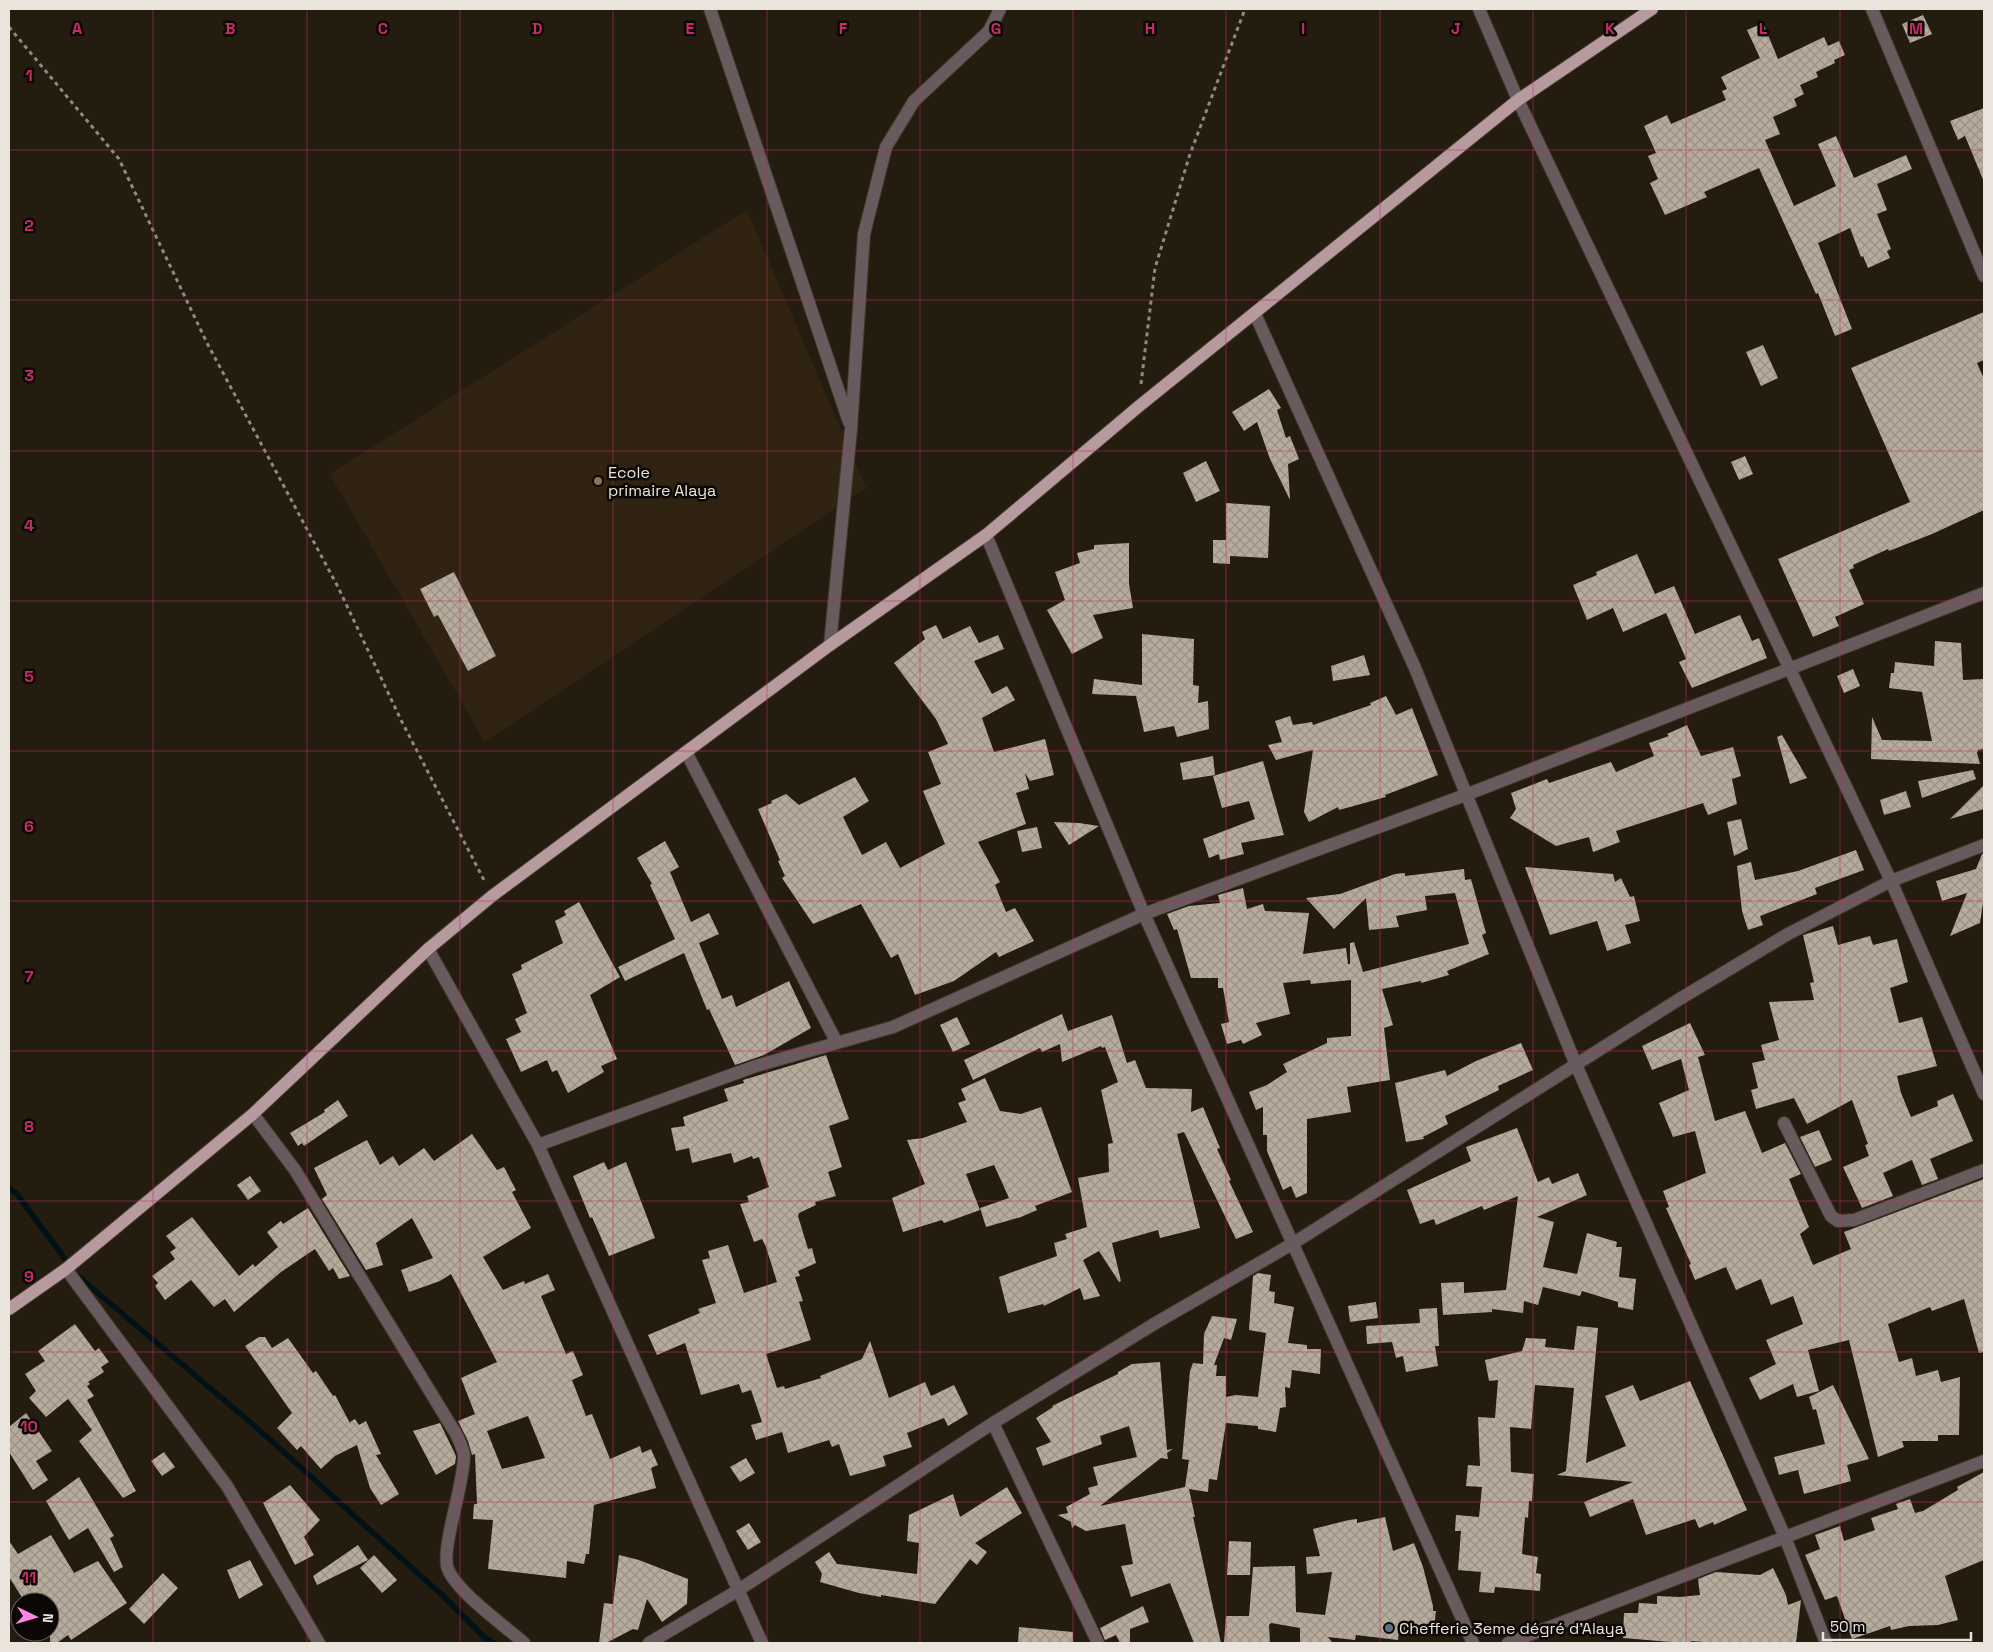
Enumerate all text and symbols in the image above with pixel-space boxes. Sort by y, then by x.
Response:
text: A [72,18,82,39]
text: B [225,18,235,39]
text: C [378,18,388,39]
text: D [532,18,542,39]
text: E [686,18,695,39]
text: F [839,18,848,39]
text: G [991,18,1001,39]
text: H [1145,18,1155,39]
text: I [1301,18,1305,39]
text: J [1451,18,1461,39]
text: K [1605,18,1615,39]
text: L [1759,18,1768,39]
text: M [1909,18,1923,39]
text: 1 [25,65,33,86]
text: 2 [24,215,34,236]
text: 3 [24,365,34,386]
place label: Ecole primaire Alaya [608,462,716,501]
marker: Ecole primaire Alaya [592,475,604,487]
text: 4 [24,515,34,536]
text: 5 [24,666,34,687]
text: 6 [24,816,34,837]
text: 7 [25,966,34,987]
text: 8 [24,1116,34,1137]
text: 9 [24,1266,34,1287]
text: 10 [20,1416,38,1437]
text: 11 [22,1567,36,1588]
north arrow [10,1592,60,1642]
scale bar [1823,1610,1970,1642]
text: N [39,1613,57,1624]
text: 50 m [1830,1617,1865,1636]
place label: Chefferie 3eme dégré d'Alaya [1399,1618,1624,1639]
marker: Chefferie 3eme dégré d'Alaya [1383,1622,1395,1634]

